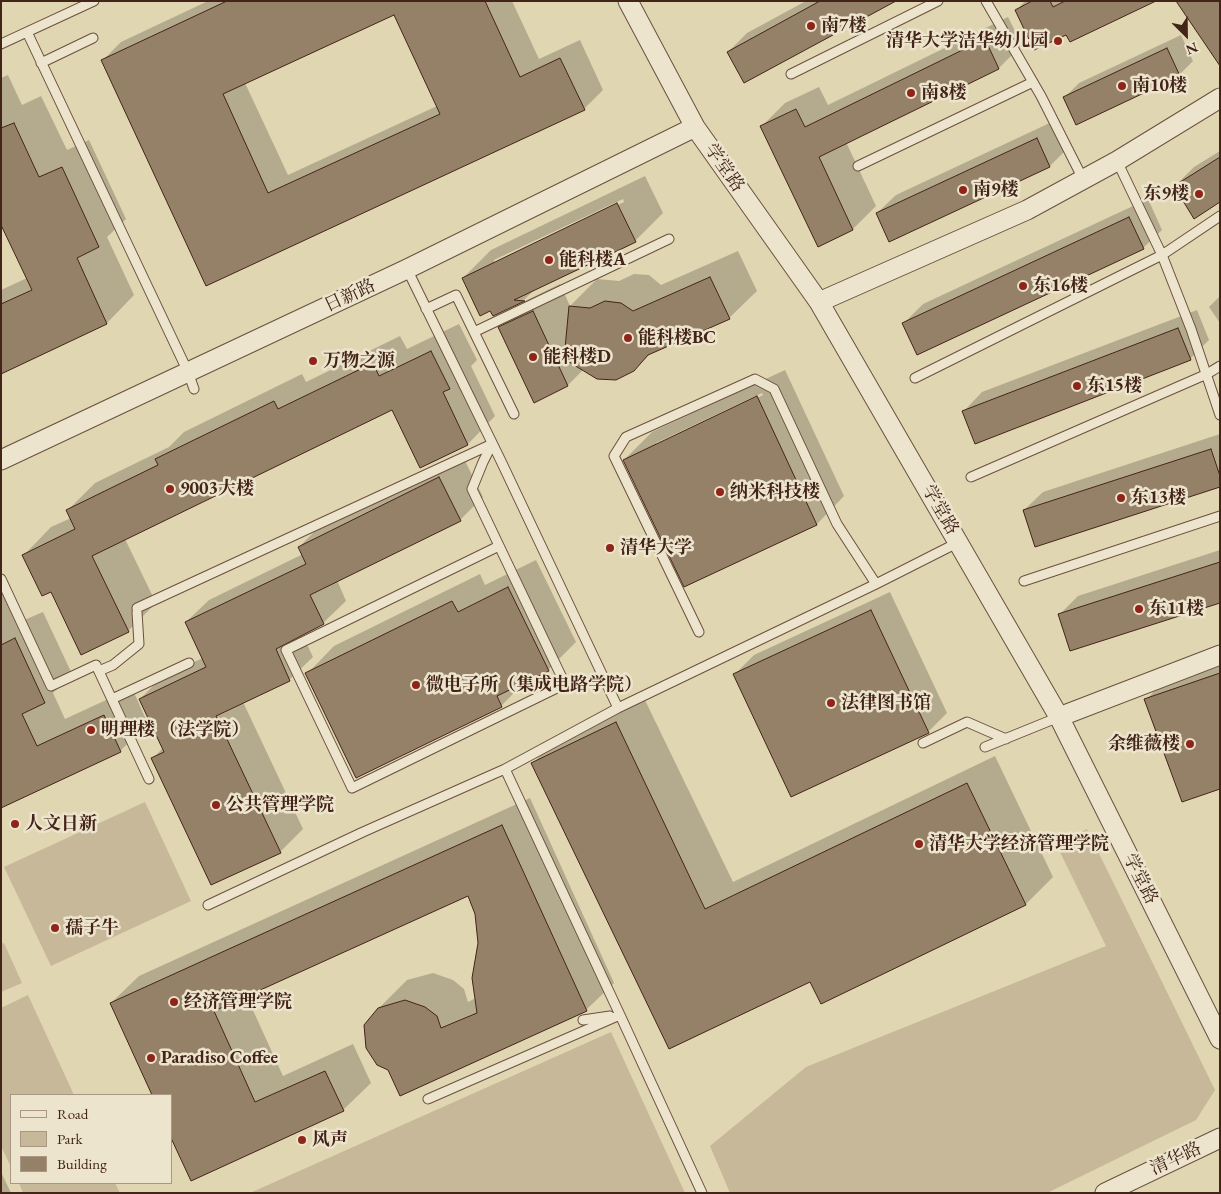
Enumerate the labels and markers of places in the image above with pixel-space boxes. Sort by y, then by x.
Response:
place label: 南7楼 [821,15,867,37]
marker: 南7楼 [805,20,817,32]
place label: 清华大学洁华幼儿园 [886,30,1048,52]
marker: 清华大学洁华幼儿园 [1052,35,1064,47]
place label: 南10楼 [1132,75,1187,97]
marker: 南10楼 [1116,80,1128,92]
place label: 南8楼 [921,82,967,104]
marker: 南8楼 [905,87,917,99]
place label: 南9楼 [973,179,1019,201]
place label: 东9楼 [1143,183,1189,205]
marker: 南9楼 [957,184,969,196]
marker: 东9楼 [1193,188,1205,200]
place label: 能科楼A [559,249,626,271]
marker: 能科楼A [543,254,555,266]
place label: 东16楼 [1033,275,1088,297]
marker: 东16楼 [1017,280,1029,292]
place label: 能科楼BC [638,327,716,349]
marker: 能科楼BC [622,332,634,344]
place label: 能科楼D [543,346,611,368]
place label: 万物之源 [323,350,395,372]
marker: 能科楼D [527,351,539,363]
marker: 万物之源 [307,355,319,367]
place label: 东15楼 [1087,375,1142,397]
marker: 东15楼 [1071,380,1083,392]
place label: 9003大楼 [180,478,254,500]
place label: 纳米科技楼 [730,481,820,503]
marker: 9003大楼 [164,483,176,495]
marker: 纳米科技楼 [714,486,726,498]
place label: 东13楼 [1131,487,1186,509]
marker: 东13楼 [1115,492,1127,504]
place label: 清华大学 [620,537,692,559]
marker: 清华大学 [604,542,616,554]
place label: 东11楼 [1149,598,1204,620]
marker: 东11楼 [1133,603,1145,615]
place label: 微电子所（集成电路学院） [426,674,642,696]
marker: 微电子所（集成电路学院） [410,679,422,691]
place label: 法律图书馆 [841,692,931,714]
marker: 法律图书馆 [825,697,837,709]
place label: 明理楼 （法学院） [101,719,249,741]
marker: 明理楼 （法学院） [85,724,97,736]
place label: 余维薇楼 [1108,733,1180,755]
marker: 余维薇楼 [1184,738,1196,750]
place label: 公共管理学院 [226,794,334,816]
marker: 公共管理学院 [210,799,222,811]
place label: 人文日新 [25,813,97,835]
marker: 人文日新 [9,818,21,830]
place label: 清华大学经济管理学院 [929,833,1109,855]
marker: 清华大学经济管理学院 [913,838,925,850]
place label: 孺子牛 [65,917,119,939]
marker: 孺子牛 [49,922,61,934]
place label: 经济管理学院 [184,991,292,1013]
marker: 经济管理学院 [168,996,180,1008]
place label: Paradiso Coffee [161,1047,278,1069]
marker: Paradiso Coffee [145,1052,157,1064]
place label: 风声 [312,1129,348,1151]
marker: 风声 [296,1134,308,1146]

